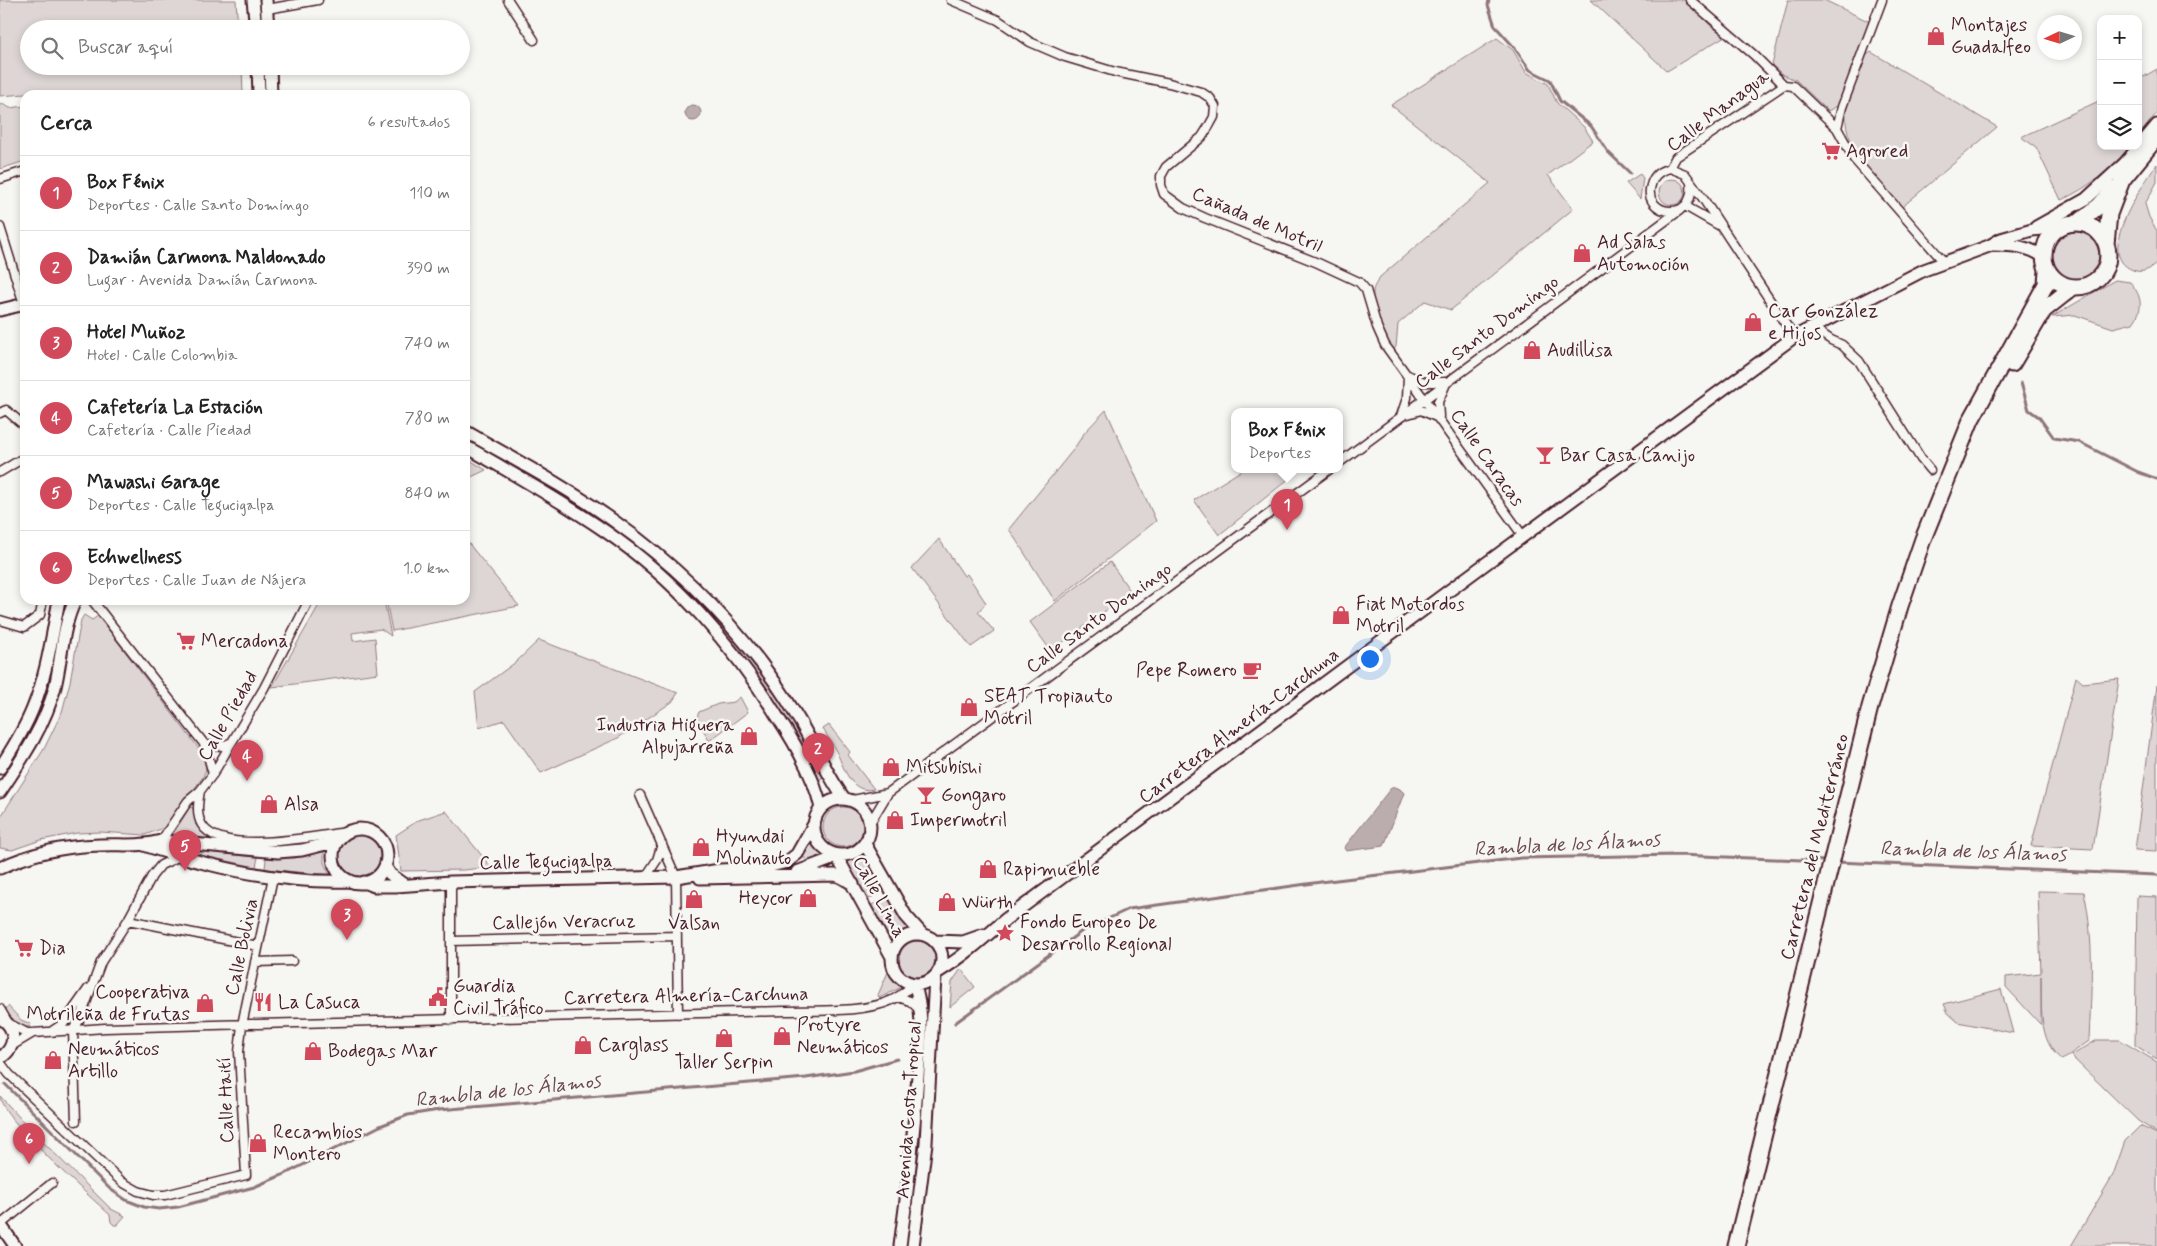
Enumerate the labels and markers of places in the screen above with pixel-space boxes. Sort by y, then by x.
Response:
place label: Montajes Guadalfeo [1951,13,2031,60]
shop icon: Montajes Guadalfeo [1925,25,1947,47]
place label: Agrored [1846,139,1908,165]
supermarket icon: Agrored [1820,140,1842,162]
place label: Ad Salas Automoción [1597,230,1689,277]
shop icon: Ad Salas Automoción [1571,242,1593,264]
place label: Car González e Hijos [1768,299,1878,347]
shop icon: Car González e Hijos [1742,311,1764,333]
place label: Audillisa [1547,338,1613,363]
shop icon: Audillisa [1521,339,1543,361]
place label: Bar Casa Canijo [1560,443,1695,468]
bar icon: Bar Casa Canijo [1534,444,1556,466]
pin: 1 [1271,489,1303,530]
place label: Fiat Motordos Motril [1356,592,1465,639]
shop icon: Fiat Motordos Motril [1330,604,1352,626]
place label: Mercadona [201,629,288,654]
supermarket icon: Mercadona [175,630,197,652]
place label: Pepe Romero [1136,658,1237,683]
cafe icon: Pepe Romero [1241,659,1263,681]
place label: SEAT Tropiauto Motril [984,684,1113,731]
shop icon: SEAT Tropiauto Motril [958,696,980,718]
place label: Industria Higuera Alpujarreña [596,713,735,761]
shop icon: Industria Higuera Alpujarreña [738,725,760,747]
pin: 2 [802,733,834,774]
pin: 4 [231,740,263,781]
place label: Mitsubishi [906,755,982,780]
shop icon: Mitsubishi [880,756,902,778]
place label: Gongaro [941,783,1006,810]
bar icon: Gongaro [915,784,937,806]
place label: Alsa [284,792,319,817]
shop icon: Alsa [258,793,280,815]
place label: Impermotril [910,808,1007,833]
shop icon: Impermotril [884,809,906,831]
place label: Hyundai Molinauto [716,824,791,871]
pin: 5 [169,830,201,871]
shop icon: Hyundai Molinauto [690,836,712,858]
place label: Rapimueble [1003,857,1100,882]
shop icon: Rapimueble [977,858,999,880]
place label: Heycor [739,886,793,911]
shop icon: Heycor [797,887,819,909]
shop icon: Valsan [683,888,705,910]
place label: Würth [962,890,1013,915]
shop icon: Würth [936,891,958,913]
pin: 3 [331,899,363,940]
place label: Fondo Europeo De Desarrollo Regional [1020,910,1172,958]
place label: Valsan [668,911,720,936]
place icon: Fondo Europeo De Desarrollo Regional [994,922,1016,944]
place label: Dia [39,936,66,961]
supermarket icon: Dia [13,937,35,959]
place label: Guardia Civil Tráfico [453,974,544,1021]
place label: Cooperativa Motrileña de Frutas [27,980,190,1027]
public building icon: Guardia Civil Tráfico [427,986,449,1008]
place label: La Casuca [278,990,360,1015]
restaurant icon: La Casuca [252,991,274,1013]
shop icon: Cooperativa Motrileña de Frutas [194,992,216,1014]
place label: Protyre Neumáticos [797,1013,889,1060]
shop icon: Protyre Neumáticos [771,1025,793,1047]
shop icon: Taller Serpin [713,1027,735,1049]
place label: Carglass [598,1033,669,1060]
shop icon: Carglass [572,1034,594,1056]
place label: Neumáticos Artillo [68,1037,160,1084]
place label: Bodegas Mar [328,1039,437,1066]
shop icon: Bodegas Mar [302,1040,324,1062]
shop icon: Neumáticos Artillo [42,1049,64,1071]
place label: Taller Serpin [675,1050,773,1075]
place label: Recambios Montero [273,1120,362,1167]
pin: 6 [13,1123,45,1164]
shop icon: Recambios Montero [247,1132,269,1154]

